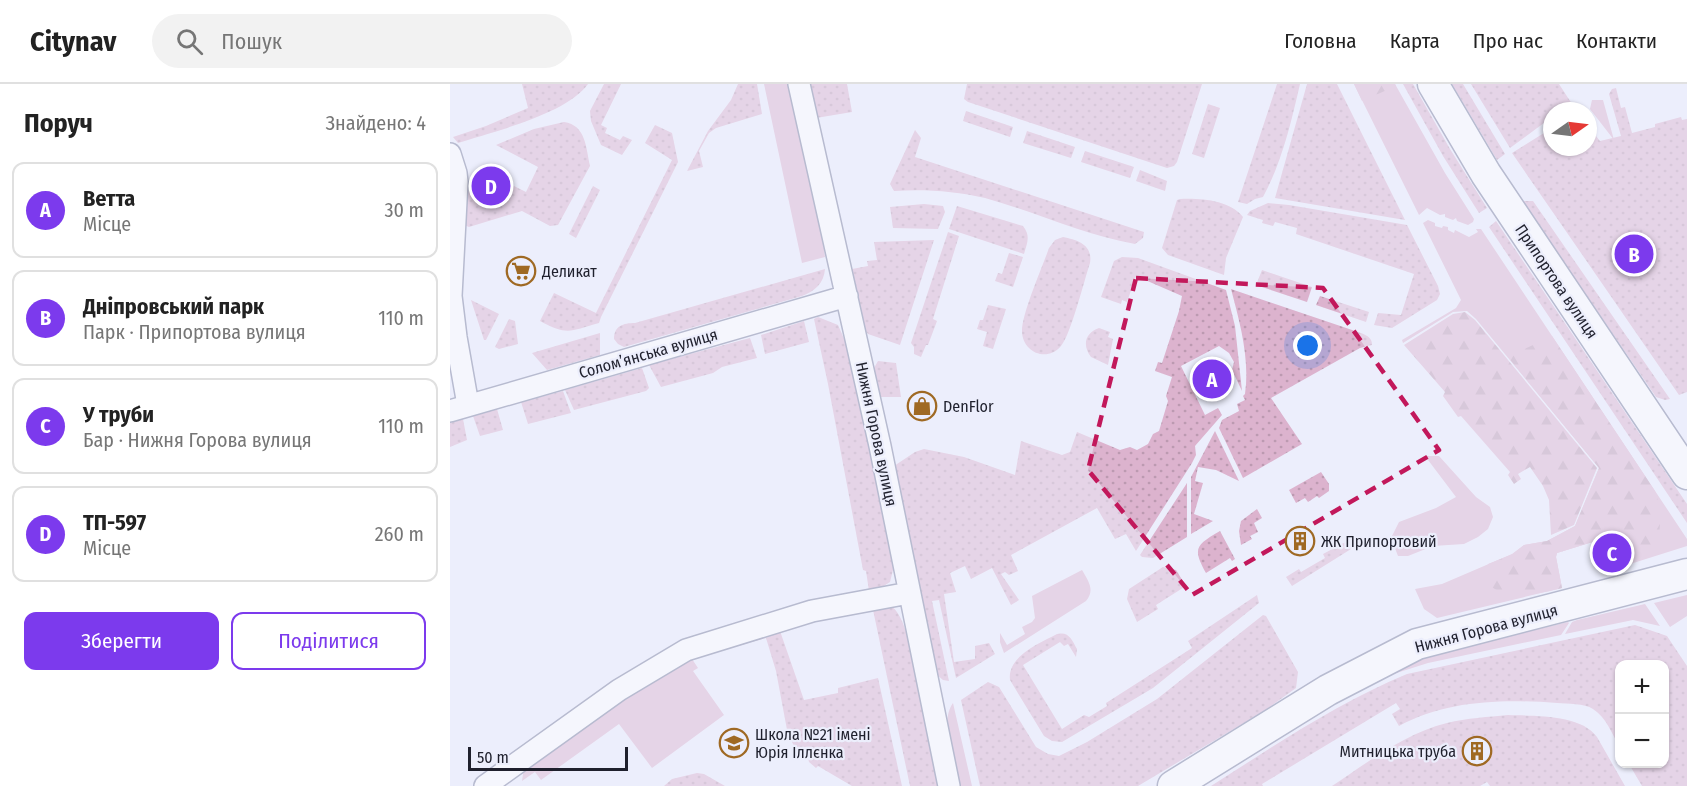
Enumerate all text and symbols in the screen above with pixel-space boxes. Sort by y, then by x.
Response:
search box [152,14,572,68]
text: Citynav [30,25,116,58]
icon: search [173,25,206,58]
text: Пошук [221,28,282,55]
text: Головна [1284,28,1357,54]
text: Карта [1390,28,1440,54]
text: Про нас [1473,28,1543,54]
text: Контакти [1576,28,1657,54]
north arrow [1543,102,1597,156]
text: Поруч [24,108,93,139]
text: Знайдено: 4 [326,111,426,135]
pin: D [472,164,510,208]
text: Ветта [83,185,135,212]
text: A [40,198,51,222]
text: 30 m [384,198,424,222]
text: Місце [83,212,131,236]
street label: Припортова вулиця [1511,221,1602,342]
pin: B [1614,232,1654,276]
supermarket icon: Деликат [505,255,537,287]
place label: Деликат [541,262,597,281]
text: Дніпровський парк [83,293,264,320]
text: B [40,306,51,330]
text: 110 m [378,306,424,330]
text: Парк · Припортова вулиця [83,320,306,344]
street label: Соломʼянська вулиця [577,325,720,382]
your location [1293,331,1322,360]
pin: A [1192,356,1232,402]
street label: Нижня Горова вулиця [852,360,901,508]
shop icon: DenFlor [906,390,938,422]
place label: DenFlor [943,397,994,416]
text: У труби [83,401,154,428]
text: C [40,414,51,438]
text: 110 m [378,414,424,438]
text: Бар · Нижня Горова вулиця [83,428,312,452]
text: ТП-597 [83,509,146,536]
text: D [40,522,51,546]
text: 260 m [375,522,424,546]
building icon: ЖК Припортовий [1284,525,1316,557]
pin: C [1592,530,1632,576]
place label: ЖК Припортовий [1321,532,1437,551]
text: Місце [83,536,131,560]
street label: Нижня Горова вулиця [1413,600,1560,657]
button: Зберегти [24,612,219,670]
button: Поділитися [231,612,426,670]
map controls [1615,660,1669,768]
button: + [1615,660,1669,714]
button: − [1615,714,1669,768]
place label: Школа №21 імені Юрія Іллєнка [755,725,871,762]
school or university icon: Школа №21 імені Юрія Іллєнка [718,727,750,759]
building icon: Митницька труба [1461,735,1493,767]
place label: Митницька труба [1340,742,1456,761]
scale bar [468,744,628,772]
text: 50 m [477,748,509,767]

